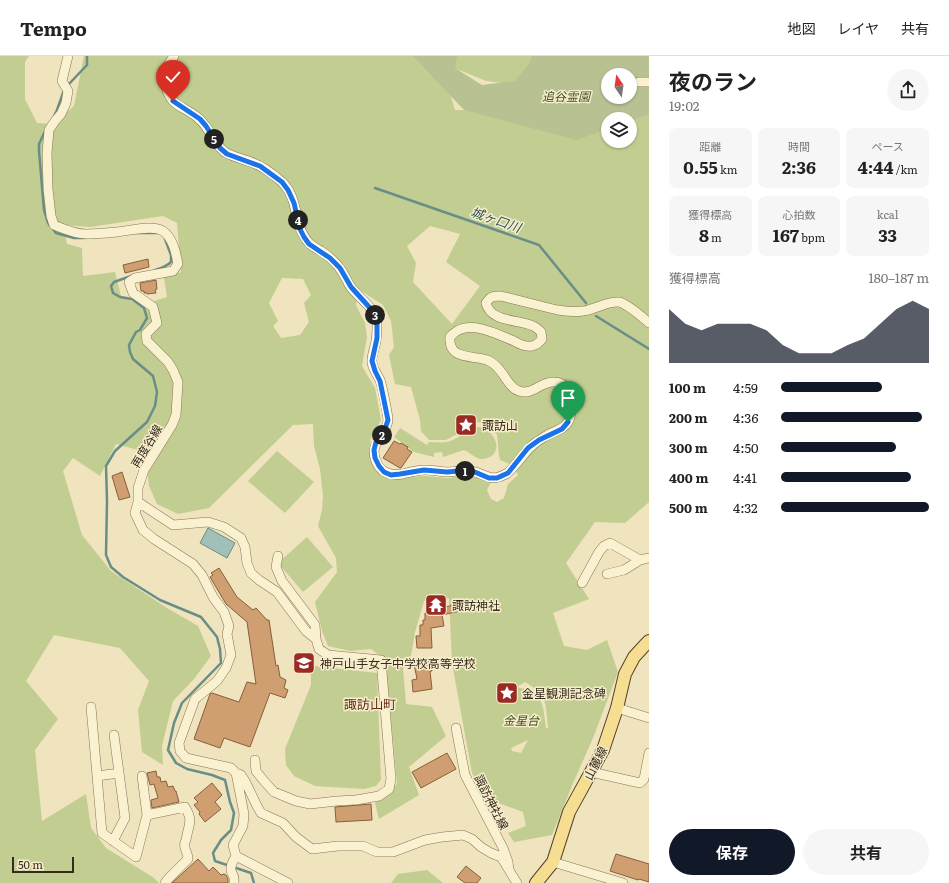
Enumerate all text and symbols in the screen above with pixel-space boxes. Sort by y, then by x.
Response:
text: Tempo [20,14,87,42]
text: 地図 [787,18,815,38]
text: レイヤ [837,18,879,38]
text: 共有 [901,18,929,38]
pin [156,60,190,101]
text: 夜のラン [669,64,757,97]
icon: check [162,66,184,88]
north arrow [601,68,637,104]
map controls [601,68,637,148]
button: share [887,69,929,111]
park label: 追谷霊園 [542,87,592,105]
text: 19:02 [669,96,699,115]
button: layers [601,112,637,148]
pin: 5 [204,129,224,149]
text: 5 [211,131,217,147]
text: 距離 [699,138,721,154]
text: 時間 [788,138,810,154]
text: ペース [871,138,904,154]
text: 0.55 [683,154,718,179]
text: 2:36 [782,154,816,179]
text: 4:44 [858,154,894,179]
text: km [718,161,737,177]
text: /km [894,161,918,177]
water label: 城ヶ口川 [468,202,526,237]
text: 獲得標高 [688,206,732,222]
text: 心拍数 [782,206,815,222]
text: kcal [877,206,899,222]
pin: 4 [288,210,308,230]
text: 4 [295,212,301,228]
text: 8 [699,222,709,247]
text: 167 [773,222,799,247]
text: 33 [878,222,897,247]
text: m [709,229,722,245]
text: bpm [799,229,825,245]
text: 獲得標高 [669,268,721,287]
text: 180–187 m [868,268,929,287]
pin: 3 [365,305,385,325]
text: 3 [372,307,378,323]
text: 100 m [669,378,706,397]
text: 4:59 [733,378,758,397]
pin [551,381,585,422]
icon: arrive [557,387,579,409]
text: 200 m [669,408,708,427]
text: 4:36 [733,408,758,427]
place icon: 諏訪山 [453,412,479,438]
place label: 諏訪山 [482,416,518,434]
street label: 再度谷線 [126,421,166,471]
pin: 2 [372,425,392,445]
text: 2 [379,427,385,443]
text: 300 m [669,438,708,457]
text: 4:50 [733,438,759,457]
pin: 1 [455,461,475,481]
text: 1 [463,463,467,479]
text: 400 m [669,468,708,487]
text: 4:41 [733,468,757,487]
text: 500 m [669,498,708,517]
text: 4:32 [733,498,758,517]
temple icon: 諏訪神社 [423,592,449,618]
place label: 諏訪神社 [452,596,500,614]
school or university icon: 神戸山手女子中学校高等学校 [291,650,317,676]
place label: 神戸山手女子中学校高等学校 [320,654,476,672]
place icon: 金星観測記念碑 [494,680,520,706]
place label: 金星観測記念碑 [522,684,606,702]
district label: 諏訪山町 [344,694,396,713]
park label: 金星台 [503,711,540,729]
street label: 山麓線 [579,743,611,783]
street label: 諏訪神社線 [470,771,514,833]
button: 保存 [669,829,795,875]
button: 共有 [803,829,929,875]
scale bar [12,855,74,874]
text: 50 m [18,856,43,872]

